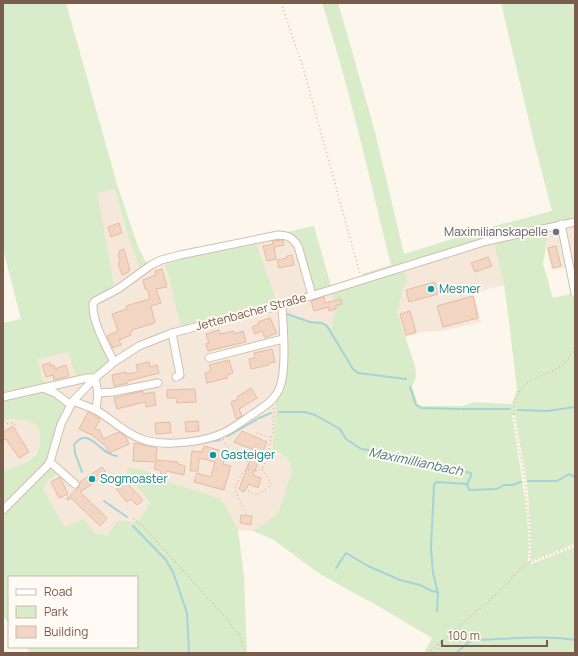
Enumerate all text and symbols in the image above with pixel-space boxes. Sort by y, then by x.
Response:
place label: Maximilianskapelle [444,223,548,240]
marker: Maximilianskapelle [551,227,561,237]
place label: Mesner [439,280,482,297]
marker: Mesner [426,284,436,294]
street label: Jettenbacher Straße [194,289,308,334]
water label: Maximillianbach [367,442,466,480]
place label: Gasteiger [221,446,276,463]
marker: Gasteiger [208,450,218,460]
place label: Sogmoaster [100,470,168,487]
marker: Sogmoaster [87,474,97,484]
legend [8,576,138,648]
text: Road [44,583,72,600]
text: Park [44,603,69,620]
scale bar [442,622,547,648]
text: Building [44,623,88,640]
text: 100 m [448,627,480,644]

